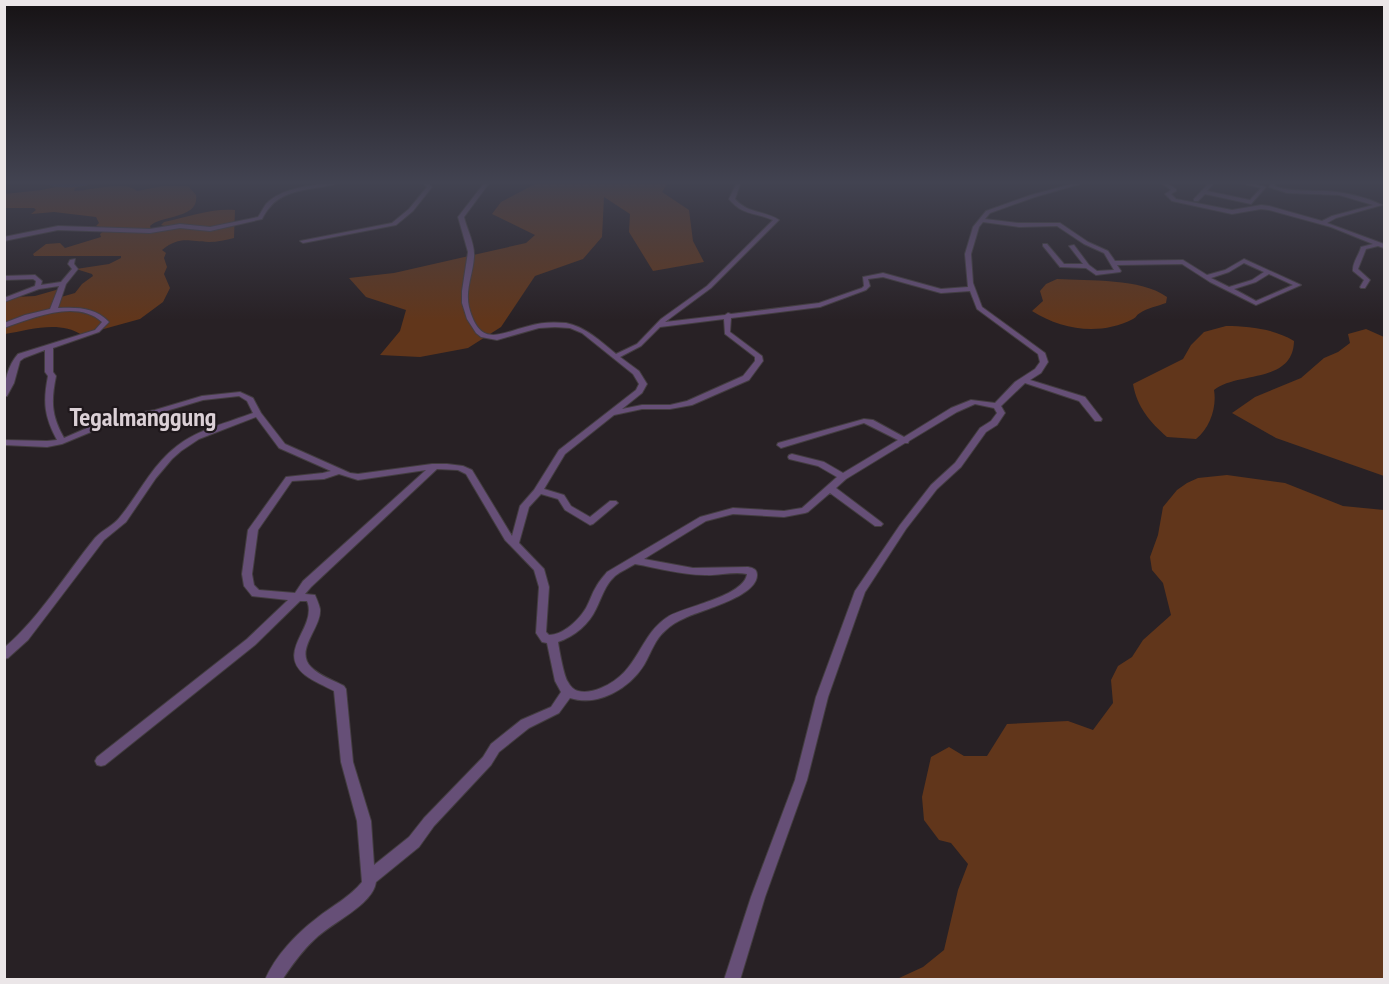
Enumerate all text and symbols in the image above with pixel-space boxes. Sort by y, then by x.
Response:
district label: Tegalmanggung [70,400,216,433]

